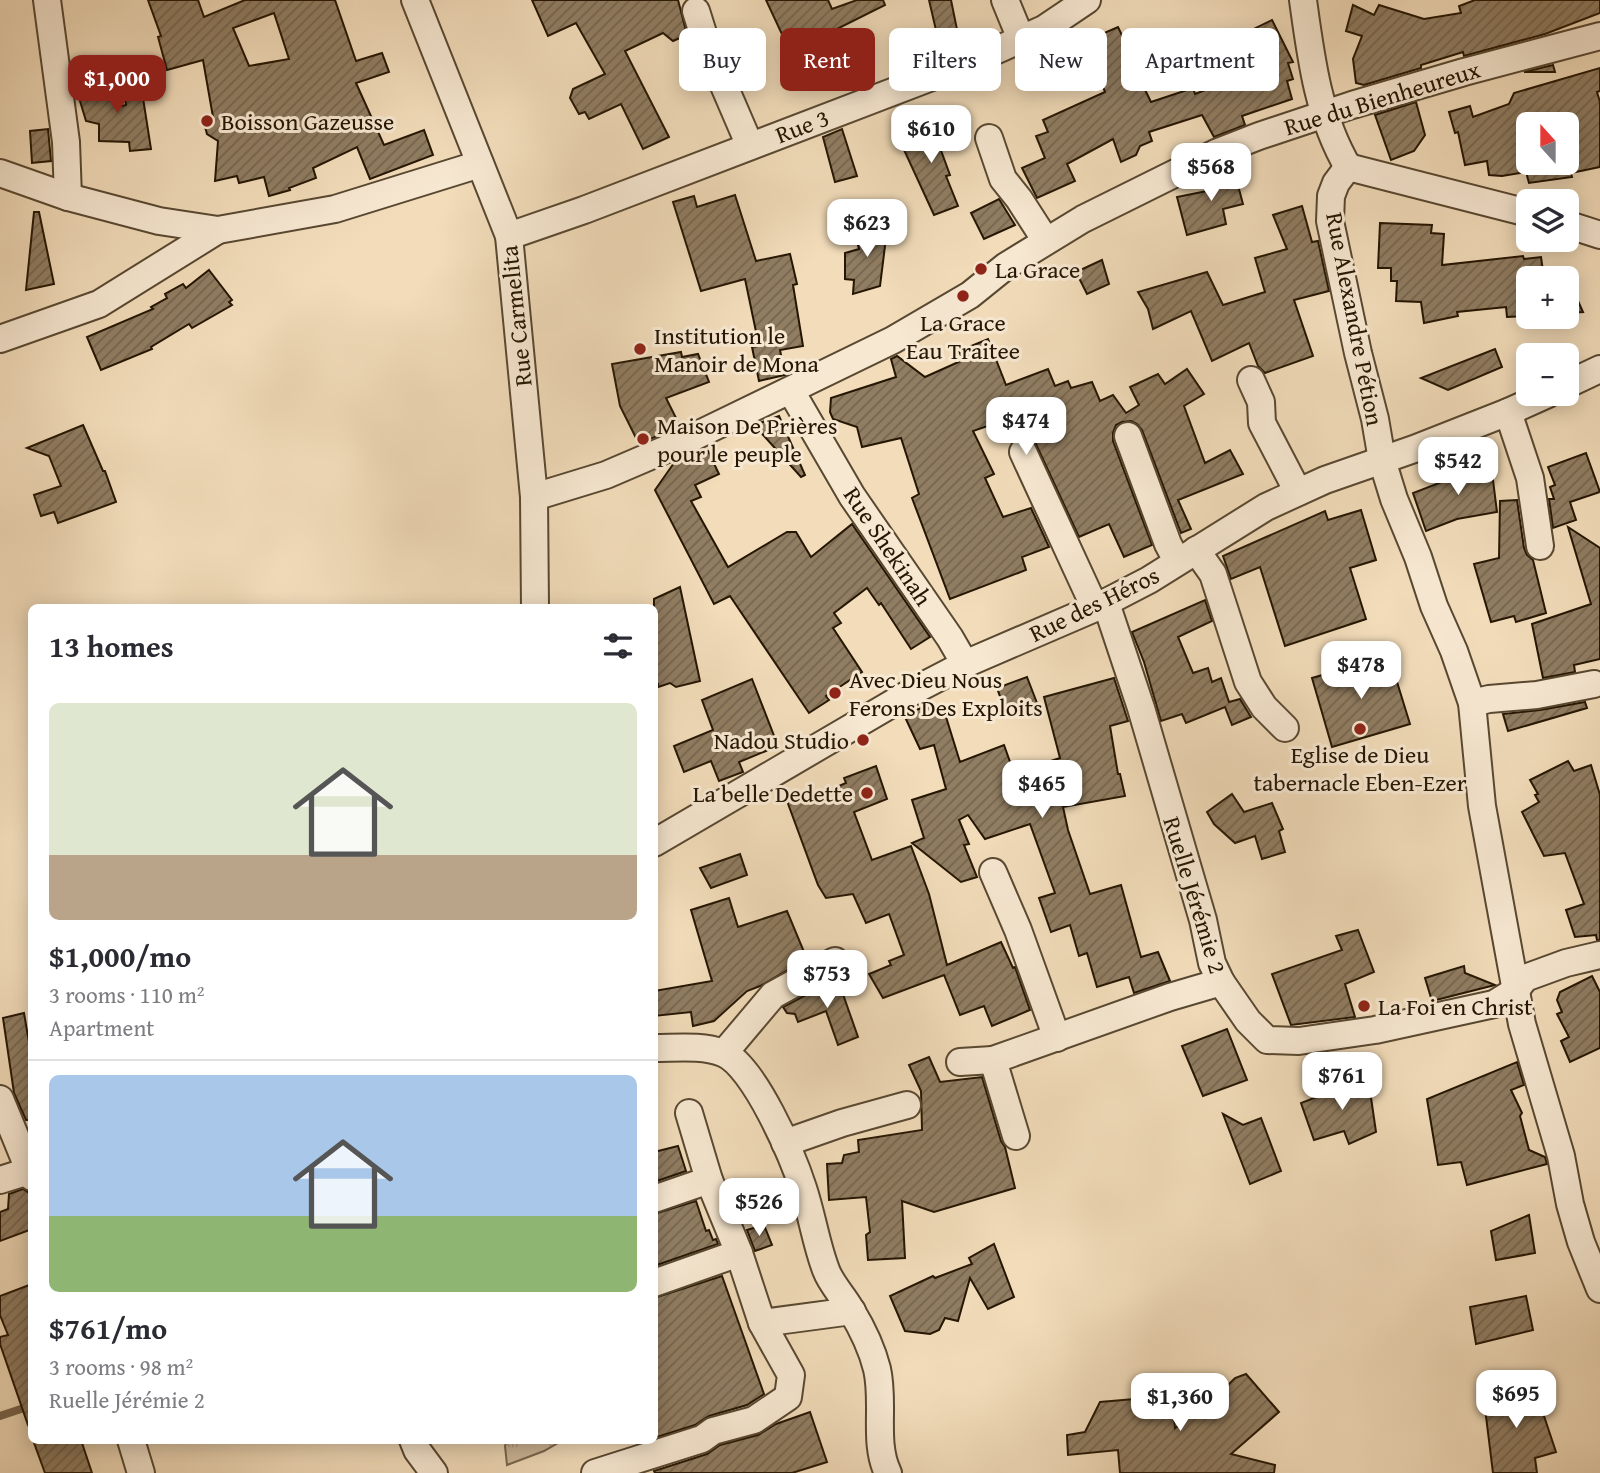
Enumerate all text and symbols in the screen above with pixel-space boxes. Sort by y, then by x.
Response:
chip: Buy [679,28,766,91]
chip: Rent [780,28,875,91]
chip: Filters [889,28,1001,91]
chip: New [1015,28,1107,91]
chip: Apartment [1121,28,1279,91]
street label: Rue du Bienheureux [1280,51,1485,144]
pin: $1,000 [60,55,174,115]
text: $1,000 [84,61,150,94]
street label: Rue 3 [770,100,834,152]
place label: Boisson Gazeusse [221,104,394,139]
pin: $610 [890,106,972,165]
text: $610 [907,111,955,144]
north arrow [1516,112,1578,175]
map controls [1516,112,1579,406]
marker: Boisson Gazeusse [199,113,215,129]
pin: $568 [1170,144,1252,203]
text: $568 [1187,149,1235,182]
button: layers [1516,189,1579,252]
pin: $623 [826,200,908,259]
text: $623 [843,205,891,238]
street label: Rue Alexandre Pétion [1317,209,1393,429]
street label: Rue Carmelita [491,243,541,388]
place label: La Grace [995,252,1080,287]
marker: La Grace [973,261,989,277]
button: + [1516,266,1579,329]
marker: La Grace Eau Traitee [955,288,971,304]
place label: La Grace Eau Traitee [906,305,1020,368]
place label: Institution le Manoir de Mona [654,318,819,381]
marker: Institution le Manoir de Mona [632,341,648,357]
button: − [1516,343,1579,406]
pin: $474 [985,398,1067,457]
text: $474 [1002,403,1050,436]
place label: Maison De Prières pour le peuple [657,408,838,471]
marker: Maison De Prières pour le peuple [635,431,651,447]
pin: $542 [1417,438,1499,497]
text: $542 [1434,443,1482,476]
street label: Rue Shekinah [835,479,941,613]
street label: Rue des Héros [1023,557,1165,651]
text: 13 homes [49,624,174,668]
icon: filters [599,627,637,665]
pin: $478 [1320,642,1402,701]
text: $478 [1337,647,1385,680]
place label: Avec Dieu Nous Ferons Des Exploits [849,662,1043,725]
marker: Avec Dieu Nous Ferons Des Exploits [827,685,843,701]
marker: Eglise de Dieu tabernacle Eben-Ezer [1352,721,1368,737]
place label: Nadou Studio [714,723,849,758]
marker: Nadou Studio [855,732,871,748]
place label: Eglise de Dieu tabernacle Eben-Ezer [1253,737,1467,800]
icon: home [280,749,406,875]
pin: $465 [1001,760,1083,820]
text: $465 [1018,766,1066,799]
place label: La belle Dedette [693,776,853,811]
marker: La belle Dedette [859,785,875,801]
street label: Ruelle Jérémie 2 [1155,812,1235,978]
text: $1,000/mo [49,934,191,978]
pin: $753 [786,950,868,1010]
text: $753 [803,956,851,989]
text: 3 rooms · 110 m² [49,978,204,1011]
place label: La Foi en Christ [1378,989,1533,1024]
marker: La Foi en Christ [1356,998,1372,1014]
text: Apartment [49,1011,154,1044]
pin: $761 [1301,1052,1383,1112]
text: $761 [1318,1058,1366,1091]
icon: home [280,1121,406,1247]
pin: $526 [718,1178,800,1238]
text: $526 [735,1184,783,1217]
text: $761/mo [49,1306,167,1350]
text: 3 rooms · 98 m² [49,1350,193,1383]
pin: $695 [1475,1370,1557,1430]
pin: $1,360 [1123,1374,1237,1433]
text: $695 [1492,1376,1540,1409]
text: $1,360 [1147,1379,1213,1412]
text: Ruelle Jérémie 2 [49,1383,205,1416]

